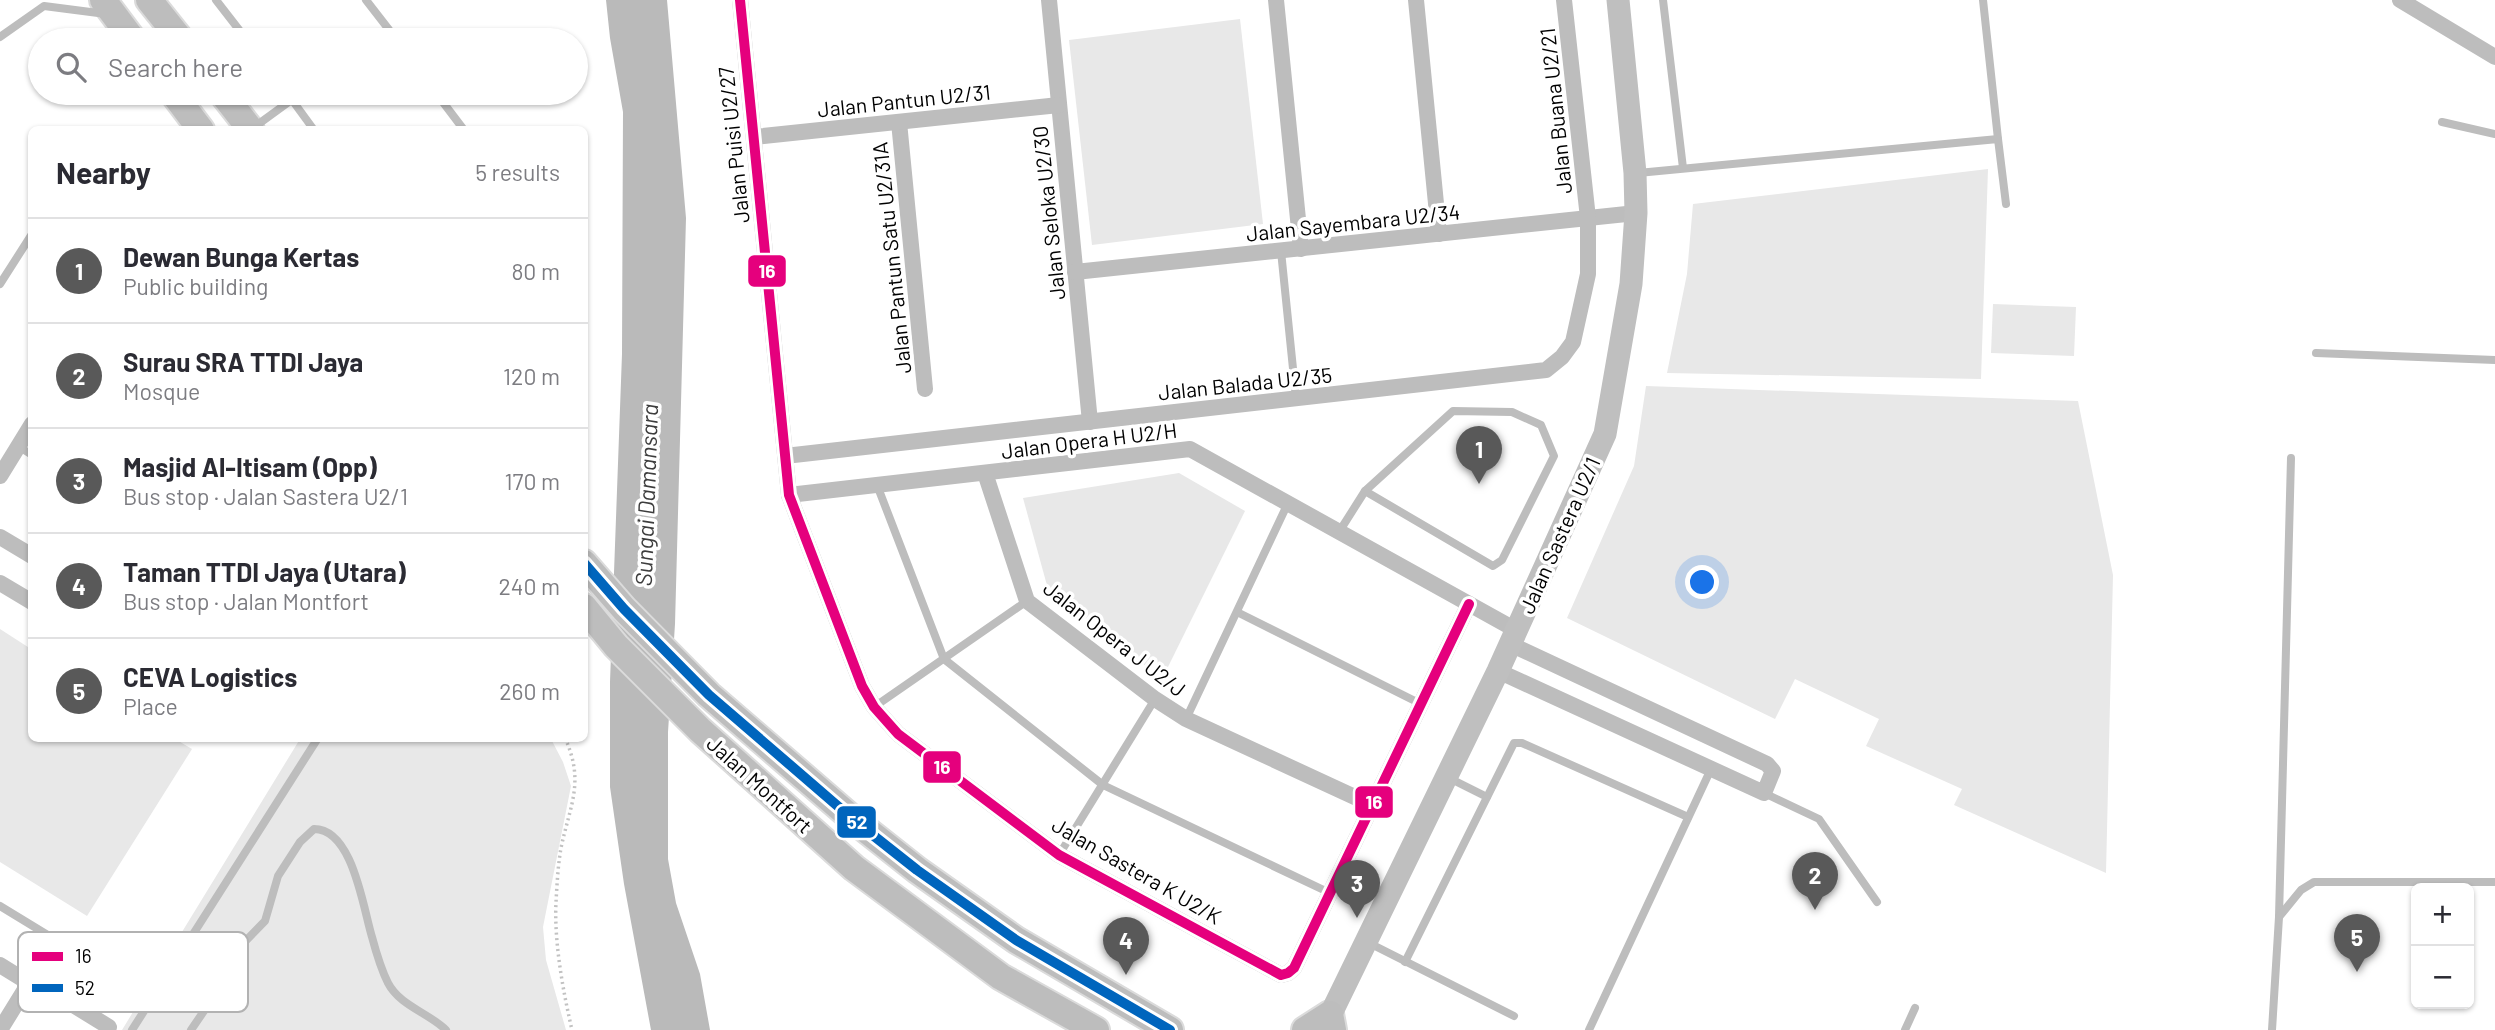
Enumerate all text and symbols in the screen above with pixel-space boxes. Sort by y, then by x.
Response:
street label: Jalan Buana U2/21 [1534,27,1576,195]
search box [28,28,588,105]
icon: search [52,48,90,86]
text: Search here [108,51,243,82]
street label: Jalan Puisi U2/27 [712,66,754,224]
street label: Jalan Pantun U2/31 [816,78,992,122]
street label: Jalan Seloka U2/30 [1026,125,1070,301]
street label: Jalan Pantun Satu U2/31A [866,141,916,375]
text: Nearby [56,154,151,190]
text: 5 results [475,158,560,186]
street label: Jalan Sayembara U2/34 [1245,198,1461,246]
text: Dewan Bunga Kertas [123,241,359,272]
line badge: 16 [747,254,787,288]
text: 1 [75,257,83,285]
text: 80 m [511,257,560,285]
text: 16 [759,259,775,282]
text: Public building [123,272,268,300]
text: Surau SRA TTDI Jaya [123,346,363,377]
street label: Jalan Balada U2/35 [1157,361,1333,405]
text: 2 [73,362,85,390]
text: 120 m [503,362,560,390]
text: Mosque [123,377,200,405]
water label: Sungai Damansara [629,403,663,587]
street label: Jalan Opera H U2/H [1000,417,1178,463]
pin: 1 [1456,426,1502,484]
text: Masjid Al-Itisam (Opp) [123,451,377,482]
street label: Jalan Sastera U2/1 [1513,453,1605,617]
text: 3 [73,467,85,495]
text: 170 m [504,467,560,495]
text: Bus stop · Jalan Sastera U2/1 [123,482,408,510]
text: Taman TTDI Jaya (Utara) [123,556,406,587]
your location [1685,565,1719,599]
text: 4 [72,572,86,600]
text: 240 m [498,572,560,600]
street label: Jalan Opera J U2/J [1039,575,1191,701]
text: Bus stop · Jalan Montfort [123,587,369,615]
text: CEVA Logistics [123,661,297,692]
text: 5 [73,677,85,705]
text: 260 m [499,677,560,705]
text: Place [123,692,178,720]
street label: Jalan Montfort [702,730,818,838]
line badge: 16 [922,750,962,784]
text: 16 [934,755,950,778]
line badge: 16 [1354,785,1394,819]
text: 16 [1366,790,1382,813]
line badge: 52 [836,805,877,839]
text: 52 [847,810,867,833]
street label: Jalan Sastera K U2/K [1048,811,1226,929]
pin: 2 [1792,852,1838,910]
pin: 3 [1334,860,1380,918]
map controls [2411,883,2474,1009]
button: + [2411,883,2474,946]
pin: 5 [2334,914,2380,972]
pin: 4 [1103,917,1149,975]
legend [18,932,248,1012]
text: 16 [75,944,91,967]
button: − [2411,946,2474,1009]
text: 52 [75,976,95,999]

